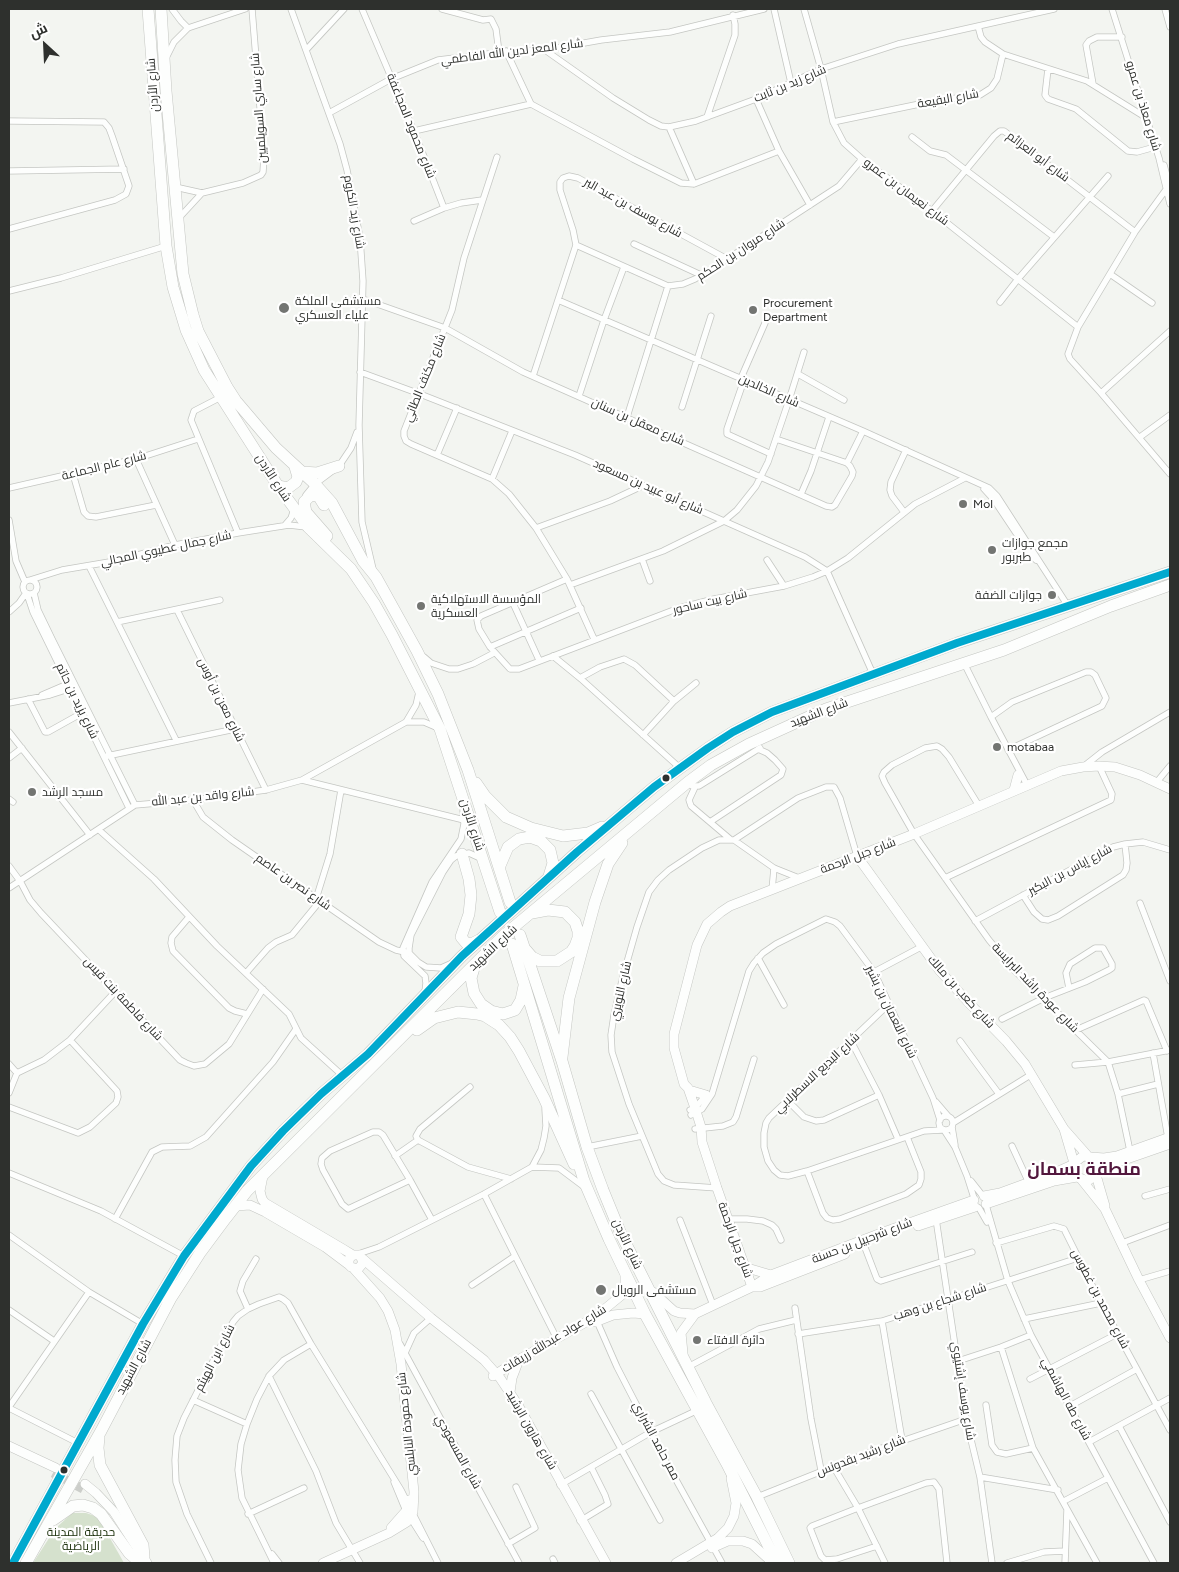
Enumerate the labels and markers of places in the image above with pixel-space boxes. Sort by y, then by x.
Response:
place label: مستشفى الملكة علياء العسكري [295,294,381,322]
place label: Procurement Department [763,296,833,324]
marker: مستشفى الملكة علياء العسكري [277,301,291,315]
marker: Procurement Department [747,304,759,316]
place label: MoI [973,497,993,511]
marker: MoI [957,498,969,510]
place label: مجمع جوازات طبربور [1002,536,1068,564]
marker: مجمع جوازات طبربور [986,544,998,556]
place label: جوازات الضفة [975,588,1042,602]
marker: جوازات الضفة [1046,589,1058,601]
place label: المؤسسة الاستهلاكية العسكرية [431,592,541,620]
marker: المؤسسة الاستهلاكية العسكرية [415,600,427,612]
place label: motabaa [1007,740,1054,754]
marker: motabaa [991,741,1003,753]
unlabelled marker [661,773,671,783]
place label: مسجد الرشد [42,785,103,799]
marker: مسجد الرشد [26,786,38,798]
marker: مستشفى الرويال [594,1283,608,1297]
place label: مستشفى الرويال [612,1283,697,1297]
place label: دائرة الافتاء [707,1333,765,1347]
marker: دائرة الافتاء [691,1334,703,1346]
unlabelled marker [59,1465,69,1475]

